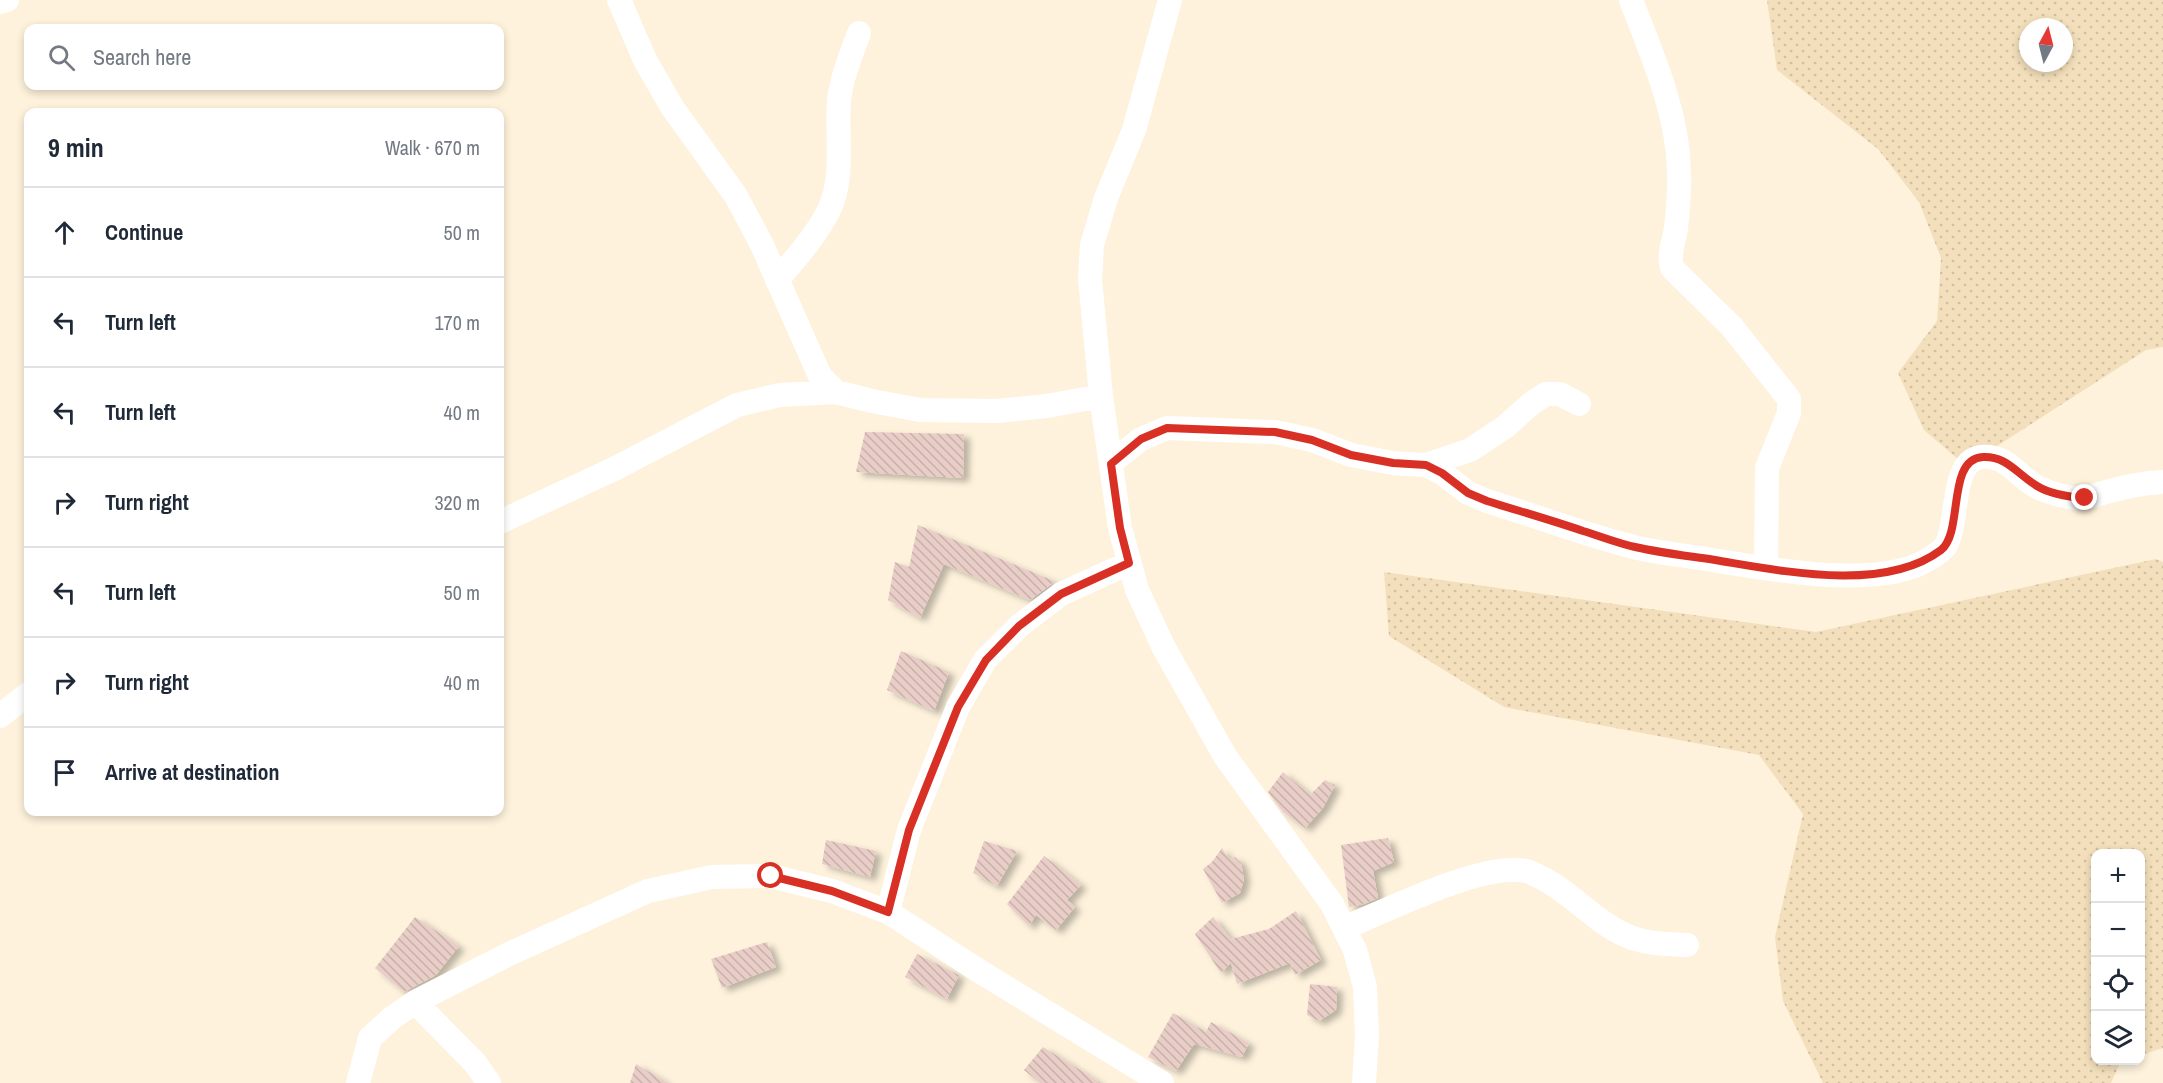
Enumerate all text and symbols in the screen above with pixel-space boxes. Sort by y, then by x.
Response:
north arrow [2019,18,2073,72]
search box [24,24,504,90]
icon: search [45,41,78,74]
text: Search here [93,42,191,72]
text: 9 min [48,130,104,165]
text: Walk · 670 m [385,134,480,161]
icon: ahead [48,216,81,249]
text: Continue [105,217,183,247]
text: 50 m [444,219,480,246]
icon: left [48,306,81,339]
text: Turn left [105,307,176,337]
text: 170 m [434,309,480,336]
icon: left [48,396,81,429]
text: Turn left [105,397,176,427]
text: 40 m [444,399,480,426]
route end [2071,484,2097,510]
icon: right [48,486,81,519]
text: Turn right [105,487,189,517]
text: 320 m [434,489,480,516]
icon: left [48,576,81,609]
text: Turn left [105,577,176,607]
text: 50 m [444,579,480,606]
icon: right [48,666,81,699]
text: Turn right [105,667,189,697]
text: 40 m [444,669,480,696]
icon: arrive [48,756,81,789]
text: Arrive at destination [105,757,279,787]
map controls [2091,849,2145,1065]
button: + [2091,849,2145,903]
route start [757,862,783,888]
button: − [2091,903,2145,957]
button: locate [2091,957,2145,1011]
button: layers [2091,1011,2145,1065]

